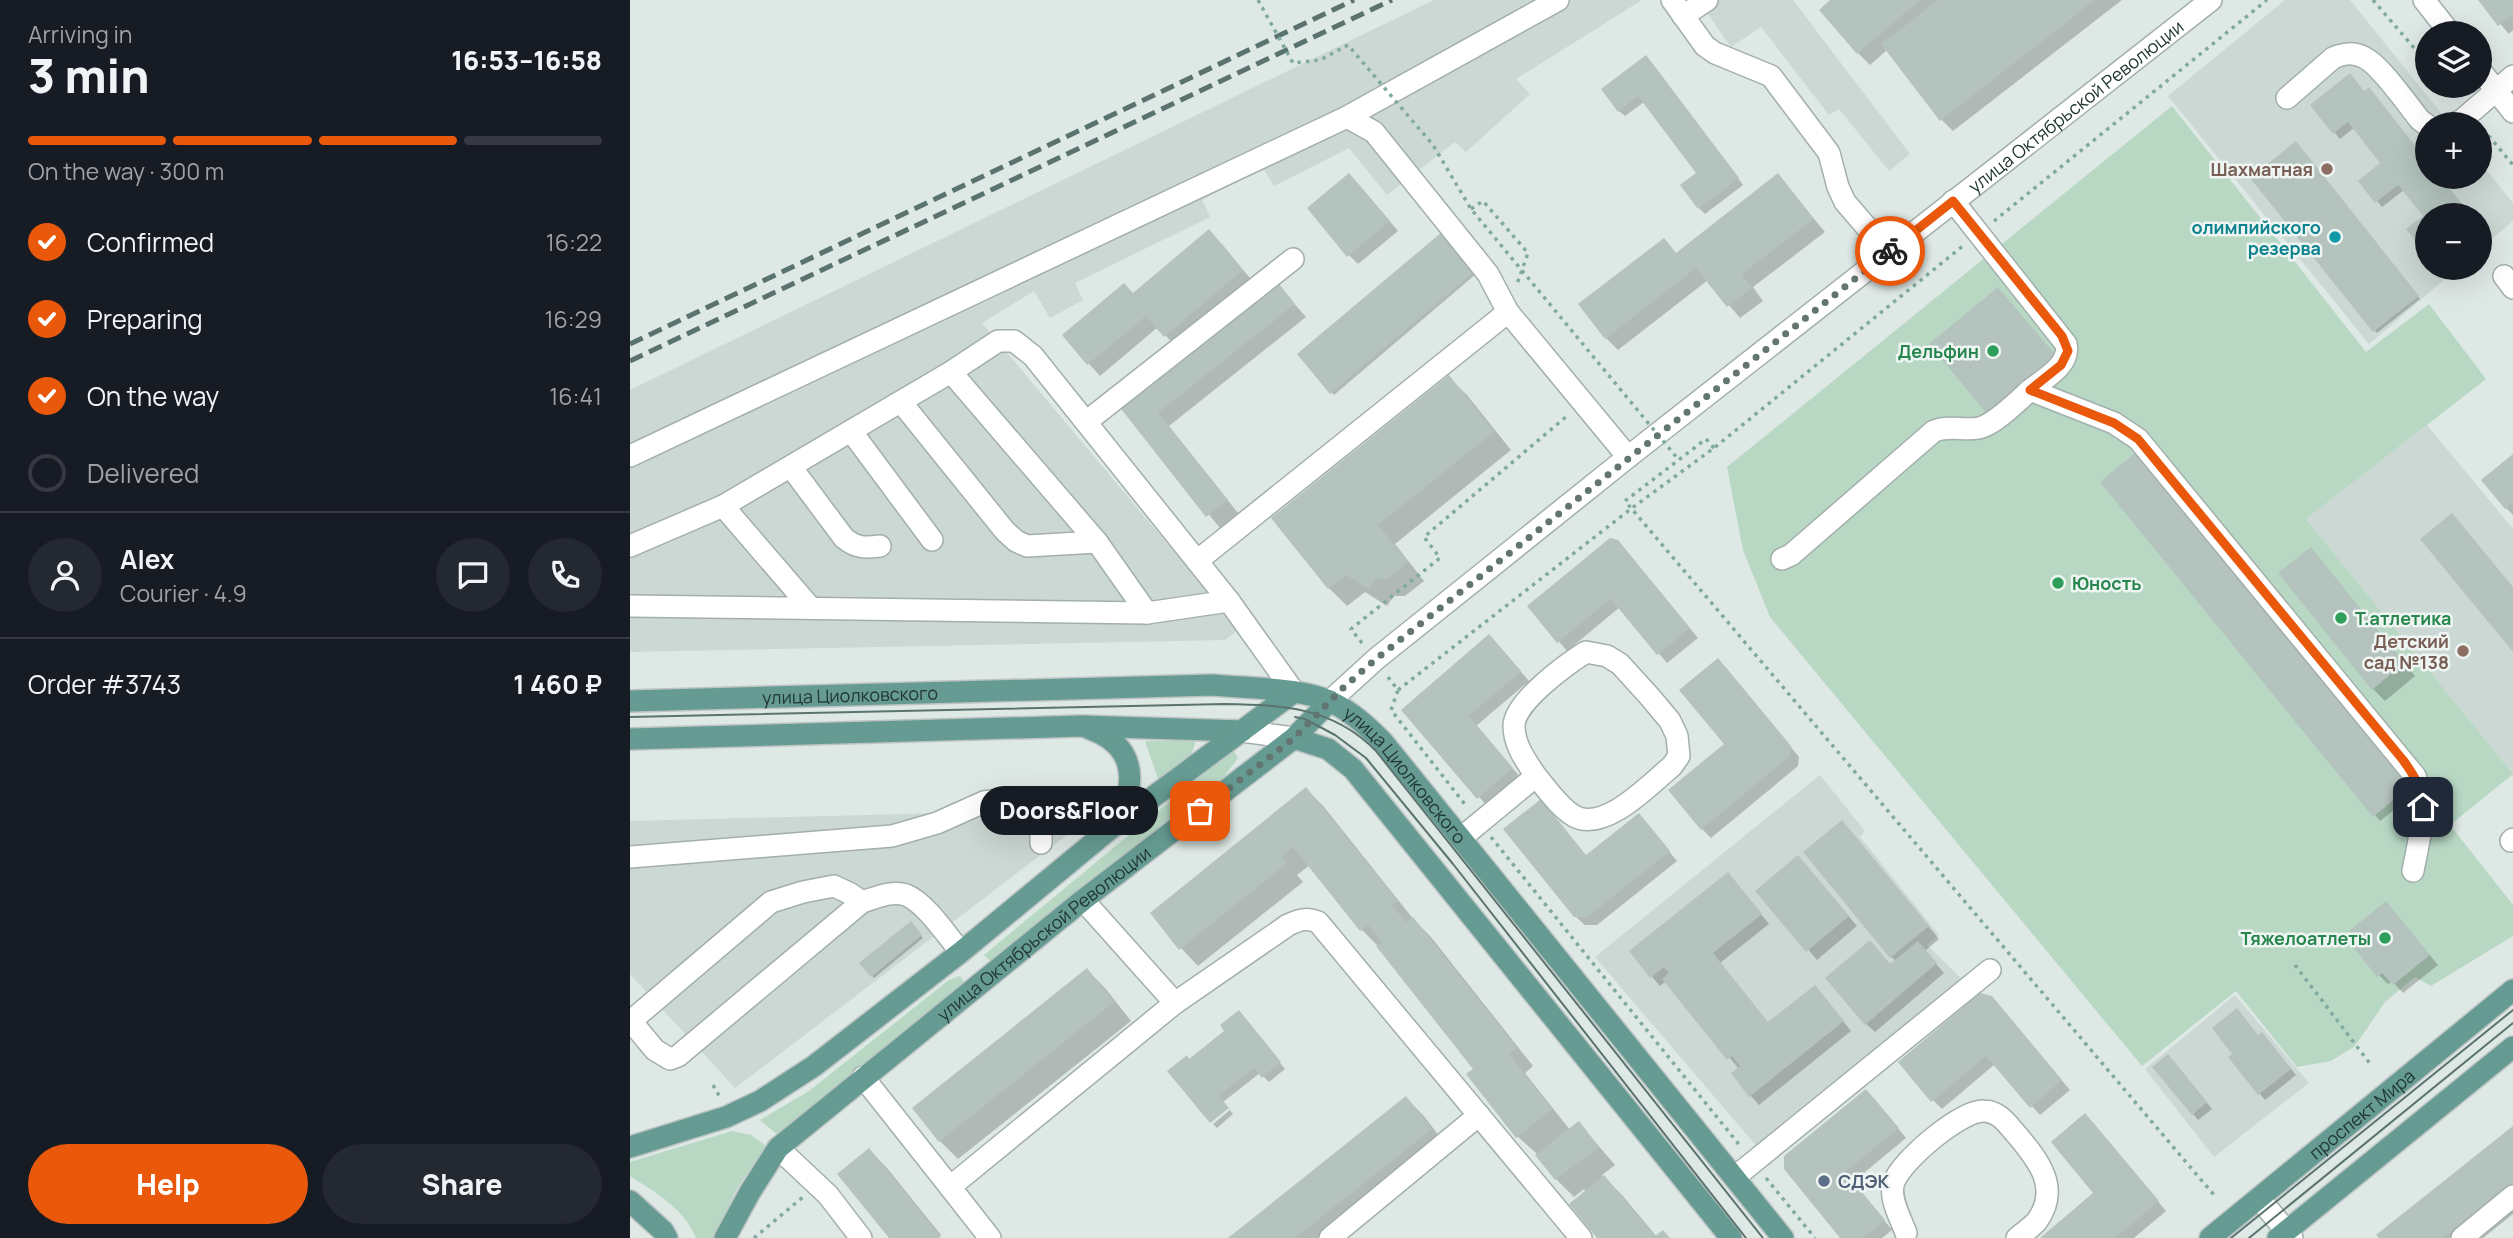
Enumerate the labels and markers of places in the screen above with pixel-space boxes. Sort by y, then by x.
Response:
place label: Шахматная [2211,157,2313,181]
marker: Шахматная [2319,161,2335,177]
place label: олимпийского резерва [2192,215,2321,260]
marker: олимпийского резерва [2327,229,2343,245]
place label: Дельфин [1898,339,1979,363]
marker: Дельфин [1985,343,2001,359]
place label: Юность [2072,571,2141,595]
marker: Юность [2050,575,2066,591]
place label: Т.атлетика [2355,606,2451,630]
marker: Т.атлетика [2333,610,2349,626]
place label: Детский сад №138 [2364,629,2449,674]
marker: Детский сад №138 [2455,643,2471,659]
pin [2393,777,2453,837]
pin [1170,781,1230,841]
callout: Doors&Floor [980,786,1158,836]
place label: Тяжелоатлеты [2241,926,2371,950]
marker: Тяжелоатлеты [2377,930,2393,946]
place label: СДЭК [1838,1169,1889,1193]
marker: СДЭК [1816,1173,1832,1189]

